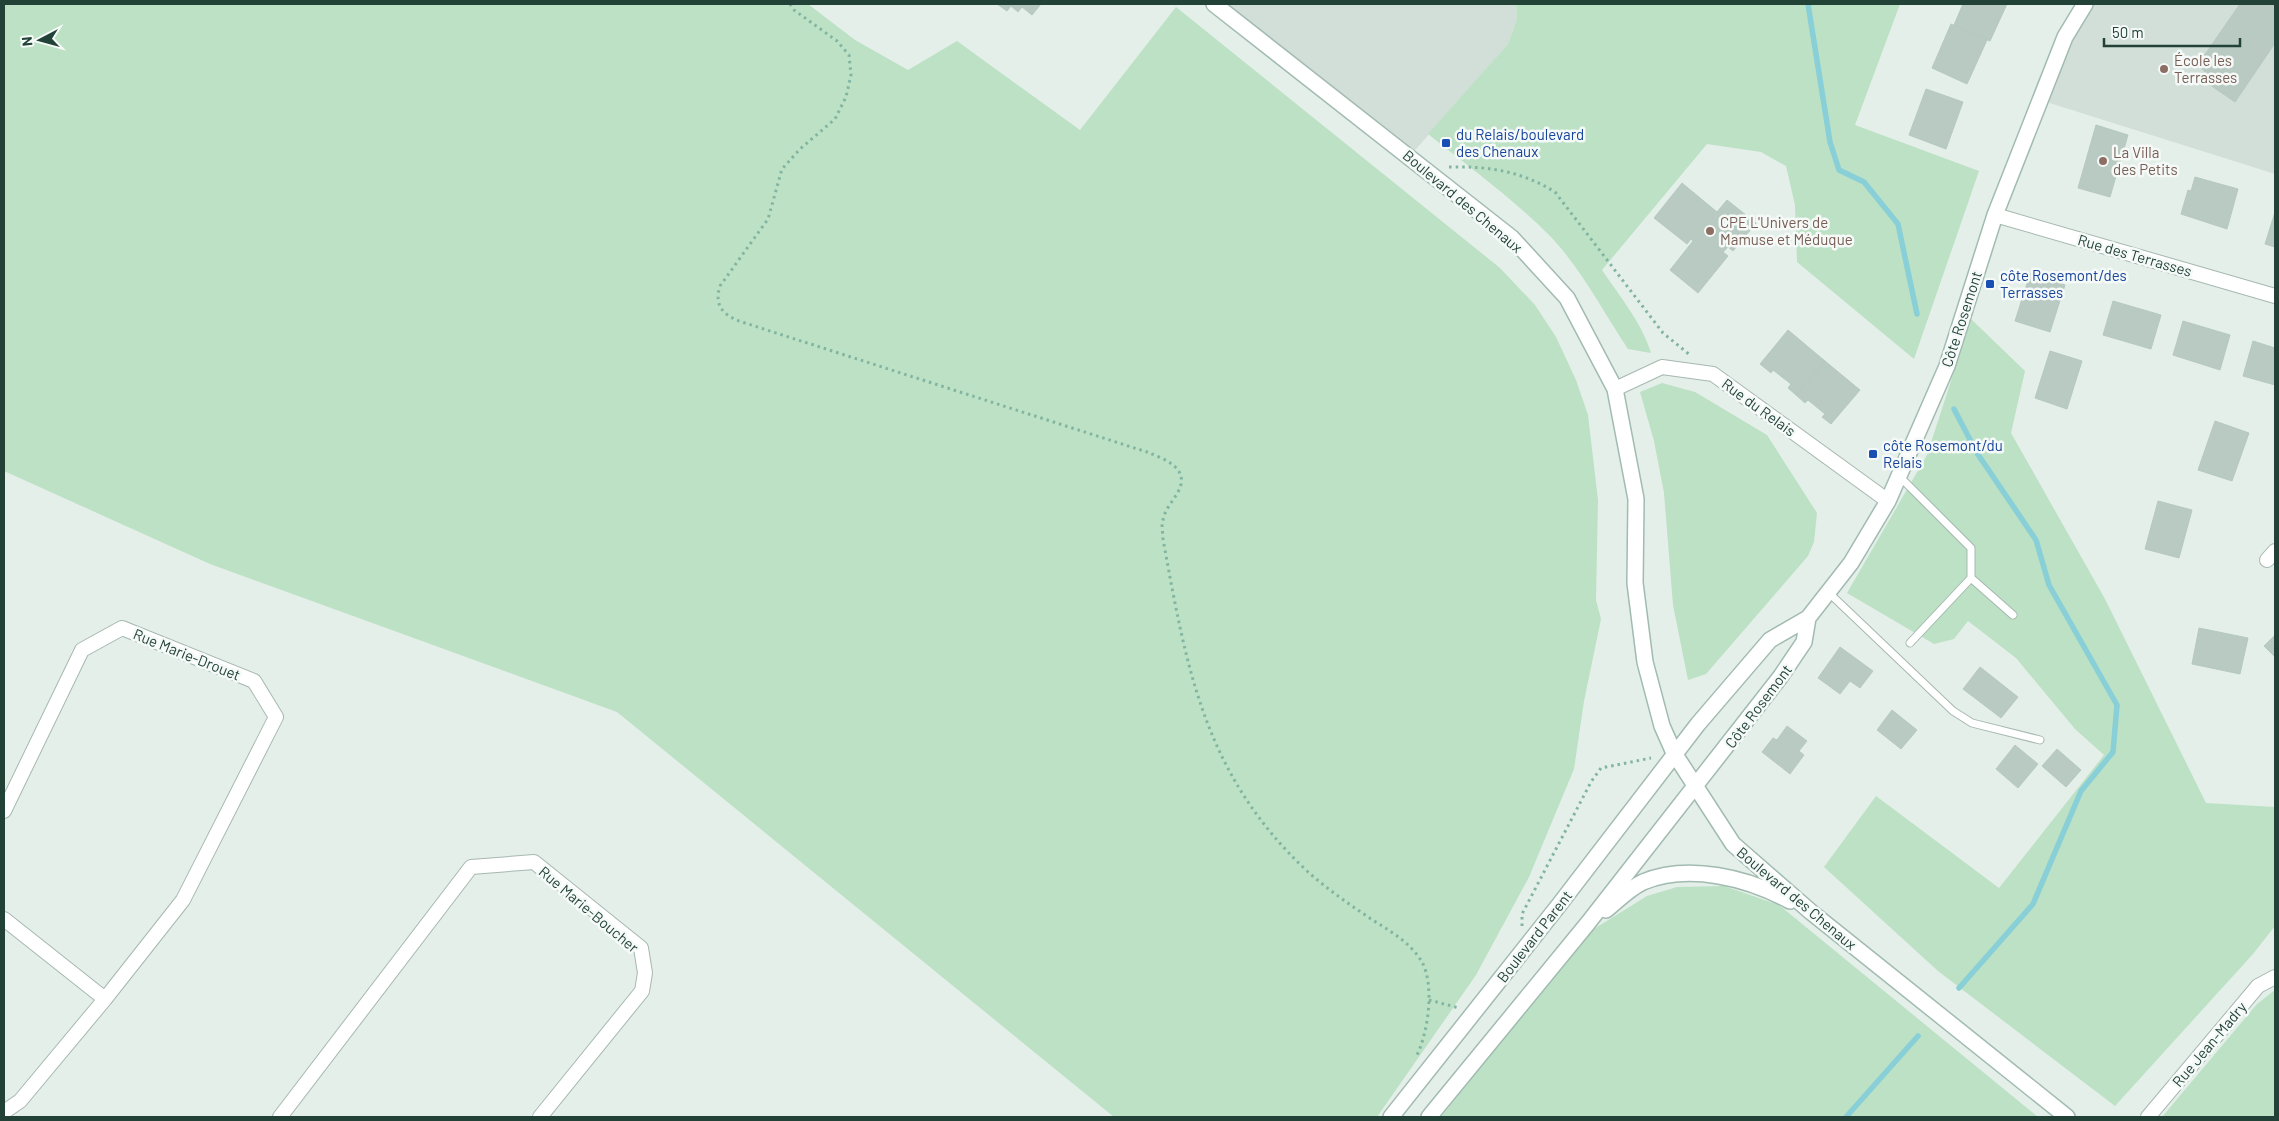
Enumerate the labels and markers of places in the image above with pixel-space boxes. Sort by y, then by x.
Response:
place label: École les Terrasses [2174,51,2237,86]
marker: École les Terrasses [2158,63,2170,75]
place label: du Relais/boulevard des Chenaux [1456,125,1584,160]
marker: du Relais/boulevard des Chenaux [1440,137,1452,149]
place label: La Villa des Petits [2113,143,2178,178]
marker: La Villa des Petits [2097,155,2109,167]
place label: CPE L'Univers de Mamuse et Méduque [1720,213,1853,248]
marker: CPE L'Univers de Mamuse et Méduque [1704,225,1716,237]
place label: côte Rosemont/des Terrasses [2000,266,2127,301]
marker: côte Rosemont/des Terrasses [1984,278,1996,290]
place label: côte Rosemont/du Relais [1883,436,2003,471]
marker: côte Rosemont/du Relais [1867,448,1879,460]

